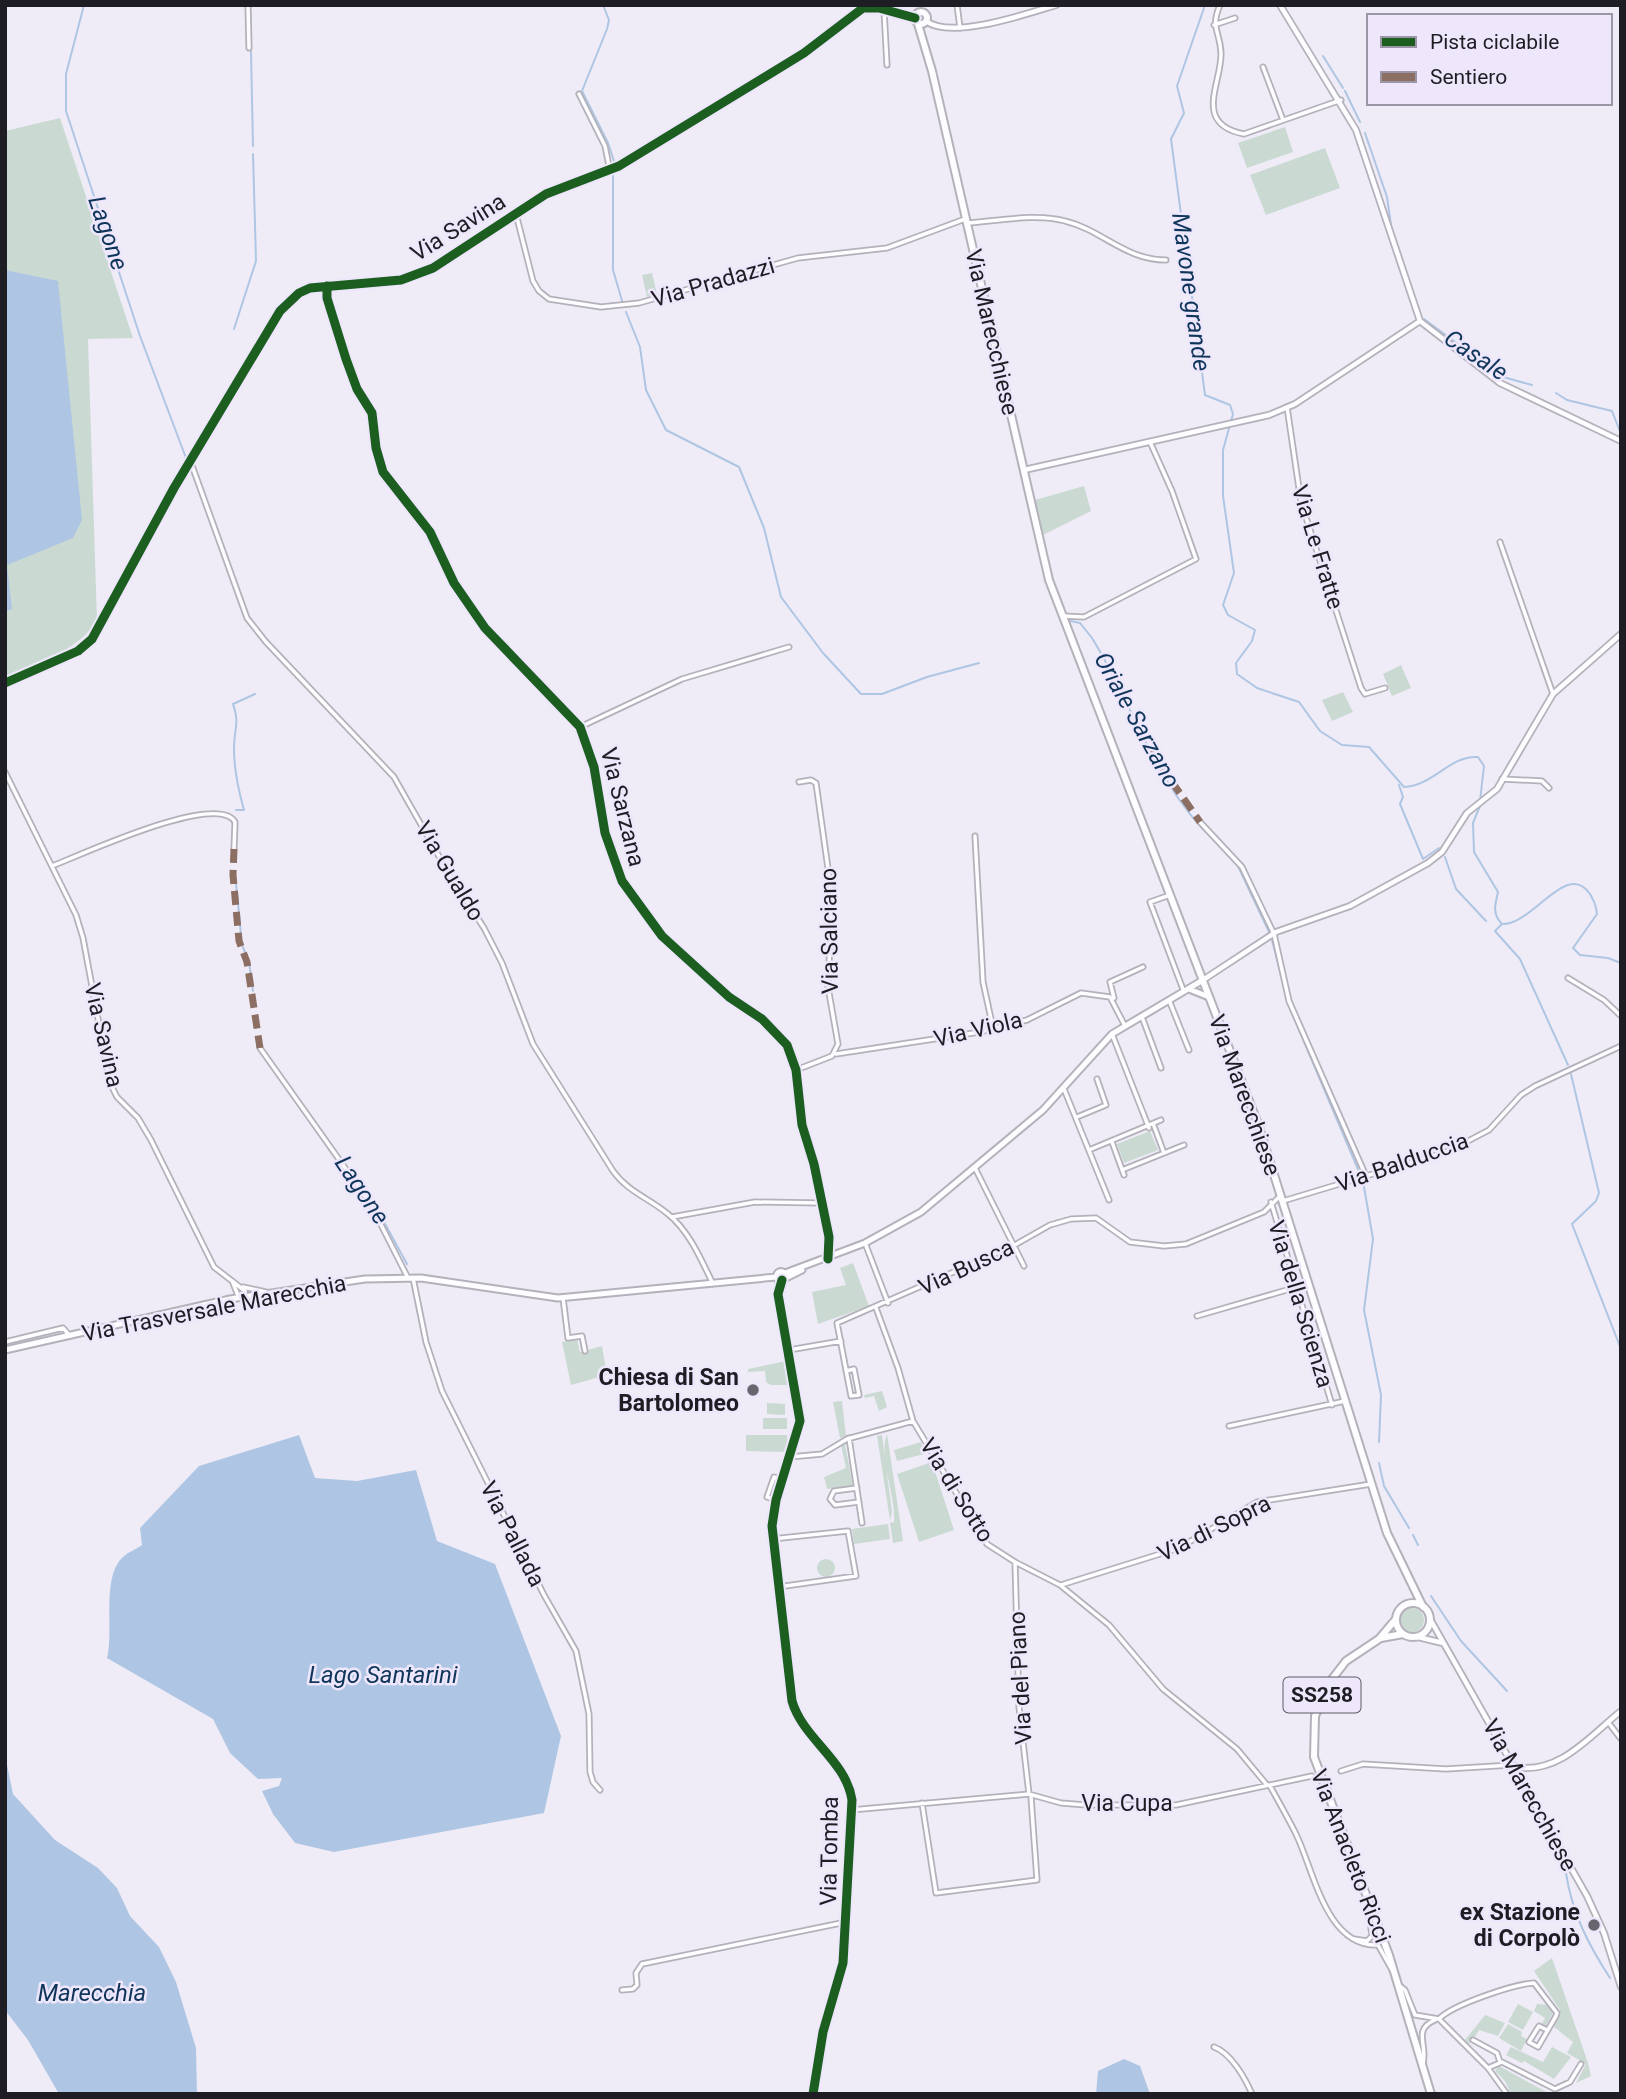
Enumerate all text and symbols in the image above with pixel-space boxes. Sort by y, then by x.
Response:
legend [1367,14,1612,105]
text: Pista ciclabile [1430,30,1559,54]
text: Sentiero [1430,65,1507,89]
street label: Via Savina [406,188,511,267]
water label: Lagone [82,192,134,274]
water label: Mavone grande [1166,211,1216,373]
street label: Via Marecchiese [959,247,1024,418]
street label: Via Pradazzi [649,252,778,313]
water label: Casale [1439,324,1513,386]
street label: Via Le Fratte [1286,482,1349,612]
water label: Oriale Sarzano [1088,647,1186,793]
street label: Via Sarzana [595,745,650,869]
street label: Via Gualdo [409,817,490,926]
street label: Via Salciano [815,868,844,994]
street label: Via Savina [78,980,129,1090]
street label: Via Viola [931,1006,1025,1053]
street label: Via Marecchiese [1203,1011,1286,1179]
street label: Via Balduccia [1332,1127,1472,1198]
water label: Lagone [329,1150,395,1230]
street label: Via della Scienza [1262,1217,1339,1391]
street label: Via Busca [914,1234,1018,1301]
street label: Via Trasversale Marecchia [80,1270,349,1347]
place label: Chiesa di San Bartolomeo [599,1364,739,1417]
marker: Chiesa di San Bartolomeo [745,1382,761,1398]
street label: Via di Sotto [914,1433,999,1547]
street label: Via Pallada [475,1477,551,1591]
street label: Via di Sopra [1153,1490,1275,1567]
street label: Via del Piano [1004,1611,1037,1745]
water label: Lago Santarini [308,1661,458,1689]
road number: SS258 [1284,1678,1360,1712]
street label: Via Marecchiese [1477,1715,1582,1876]
street label: Via Anacleto Ricci [1305,1765,1396,1947]
street label: Via Cupa [1081,1790,1173,1817]
street label: Via Tomba [815,1796,844,1906]
place label: ex Stazione di Corpolò [1460,1899,1580,1952]
marker: ex Stazione di Corpolò [1586,1917,1602,1933]
water label: Marecchia [38,1979,146,2007]

